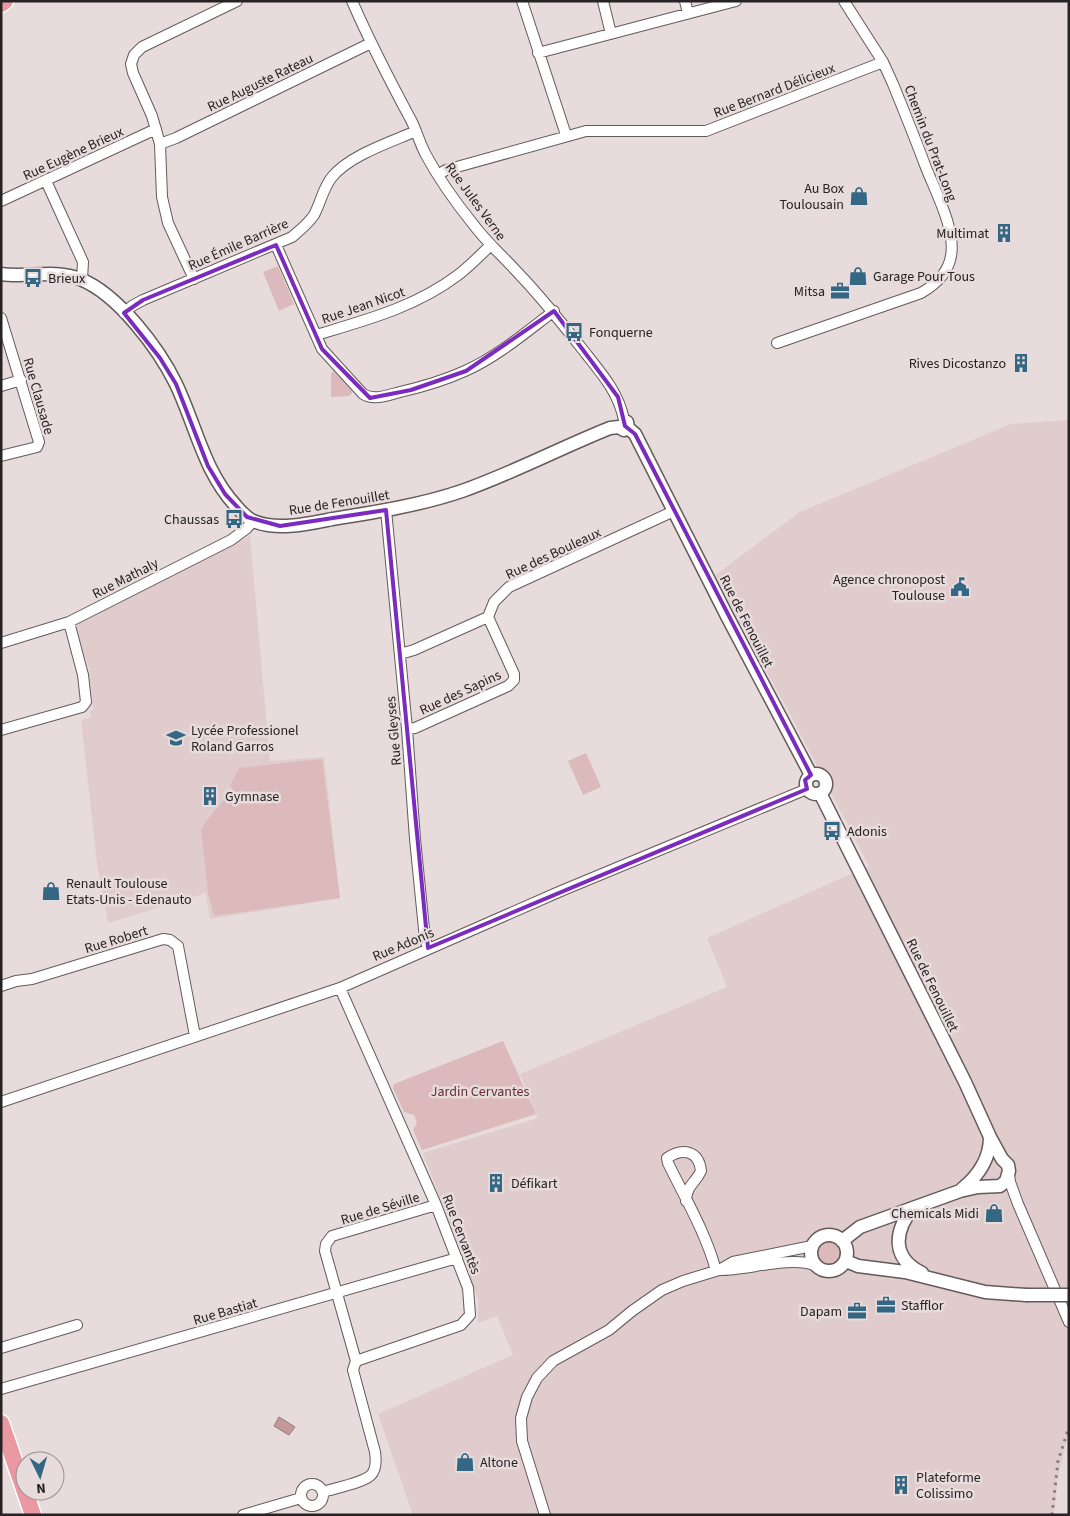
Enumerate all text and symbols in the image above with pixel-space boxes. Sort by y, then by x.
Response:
street label: Rue Auguste Rateau [204,49,317,117]
street label: Rue Bernard Délicieux [711,58,839,123]
street label: Chemin du Prat-Long [899,82,961,204]
street label: Rue Eugène Brieux [20,122,128,186]
street label: Rue Jules Verne [440,158,510,245]
place label: Au Box Toulousain [779,179,845,215]
shop icon: Au Box Toulousain [848,185,870,207]
street label: Rue Émile Barrière [185,214,292,276]
building icon: Multimat [993,222,1015,244]
place label: Multimat [936,224,989,244]
shop icon: Garage Pour Tous [847,265,869,287]
bus stop icon: Brieux [22,267,44,289]
place label: Garage Pour Tous [873,267,975,287]
place label: Brieux [48,269,86,289]
office icon: Mitsa [829,280,851,302]
street label: Rue Jean Nicot [319,282,408,330]
place label: Mitsa [794,282,825,302]
bus stop icon: Fonquerne [563,321,585,343]
place label: Fonquerne [589,323,653,343]
building icon: Rives Dicostanzo [1010,352,1032,374]
place label: Rives Dicostanzo [909,354,1006,374]
street label: Rue Clausade [18,355,59,437]
street label: Rue de Fenouillet [287,485,391,521]
bus stop icon: Chaussas [223,508,245,530]
place label: Chaussas [164,510,219,530]
street label: Rue des Bouleaux [502,523,605,585]
street label: Rue Mathaly [89,553,162,604]
place label: Agence chronopost Toulouse [833,570,945,606]
street label: Rue de Fenouillet [714,572,778,671]
public building icon: Agence chronopost Toulouse [949,576,971,598]
street label: Rue des Sapins [416,665,505,721]
street label: Rue Gleyses [381,695,407,767]
place label: Lycée Professionel Roland Garros [191,721,299,757]
school or university icon: Lycée Professionel Roland Garros [165,727,187,749]
building icon: Gymnase [199,785,221,807]
place label: Gymnase [225,787,279,807]
bus stop icon: Adonis [821,820,843,842]
place label: Adonis [847,822,887,842]
place label: Renault Toulouse Etats-Unis - Edenauto [66,874,192,910]
shop icon: Renault Toulouse Etats-Unis - Edenauto [40,880,62,902]
street label: Rue Robert [82,921,151,959]
street label: Rue Adonis [369,923,437,967]
street label: Rue de Fenouillet [901,935,963,1036]
park label: Jardin Cervantes [431,1082,529,1102]
building icon: Défikart [485,1172,507,1194]
place label: Défikart [511,1174,558,1194]
street label: Rue de Séville [338,1187,422,1230]
street label: Rue Cervantès [437,1192,485,1277]
shop icon: Chemicals Midi [983,1202,1005,1224]
place label: Chemicals Midi [891,1204,979,1224]
street label: Rue Bastiat [191,1293,260,1331]
office icon: Stafflor [875,1294,897,1316]
place label: Stafflor [901,1296,944,1316]
office icon: Dapam [846,1300,868,1322]
place label: Dapam [800,1302,842,1322]
north arrow [15,1451,65,1501]
shop icon: Altone [454,1451,476,1473]
place label: Altone [480,1453,518,1473]
place label: Plateforme Colissimo [916,1468,981,1504]
building icon: Plateforme Colissimo [890,1474,912,1496]
text: N [36,1478,47,1498]

